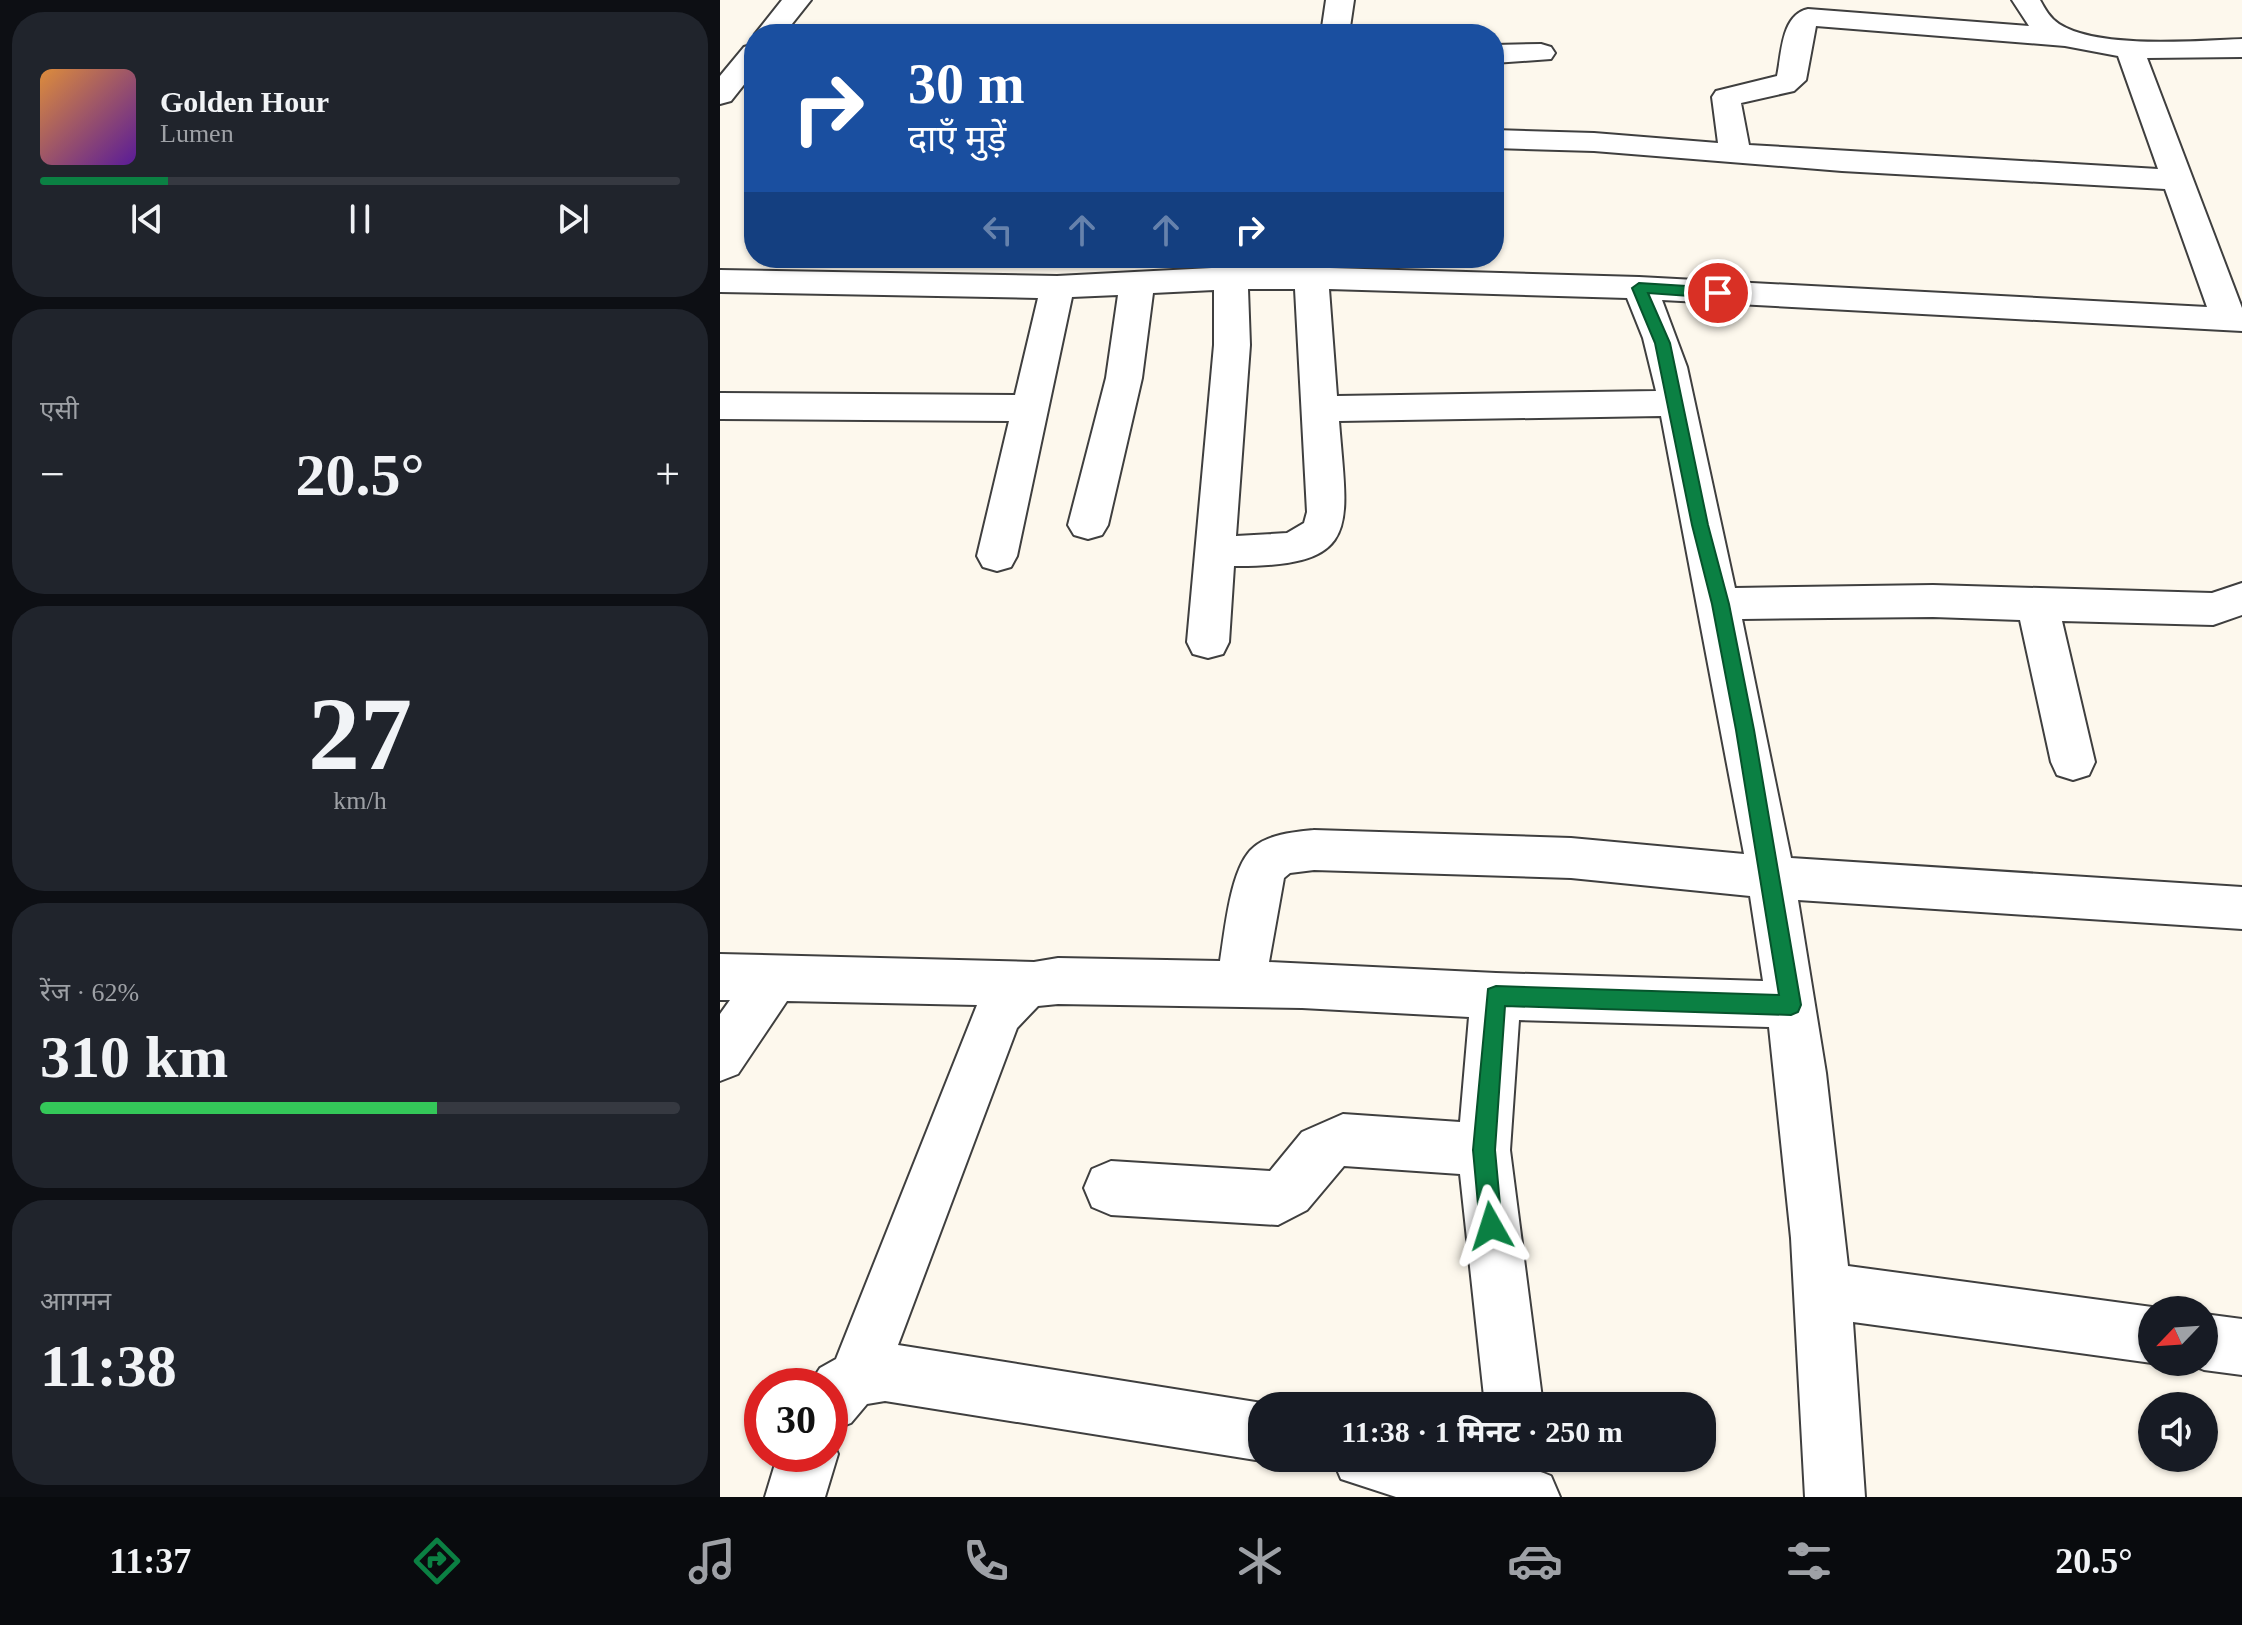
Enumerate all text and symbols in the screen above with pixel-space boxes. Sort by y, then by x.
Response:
text: 30 m [908,53,1025,115]
icon: right [776,56,880,160]
text: Golden Hour [160,85,329,118]
text: Lumen [160,119,234,148]
text: दाएँ मुड़ें [908,119,1006,159]
icon: previous [125,197,169,241]
icon: pause [338,197,382,241]
icon: next [551,197,595,241]
icon: left [976,208,1020,252]
icon: ahead [1060,208,1104,252]
icon: ahead [1144,208,1188,252]
icon: right [1228,208,1272,252]
pin [1684,259,1752,327]
icon: arrive [1696,271,1740,315]
text: एसी [40,396,79,425]
text: 20.5° [296,442,425,508]
text: − [40,450,65,499]
text: + [655,450,680,499]
text: 27 [308,676,412,791]
text: km/h [333,786,387,815]
text: रेंज · 62% [40,978,139,1007]
text: 310 km [40,1024,228,1090]
position arrow [1449,1184,1533,1268]
text: आगमन [40,1287,111,1316]
north arrow [2138,1296,2218,1376]
map controls [2138,1296,2218,1472]
text: 11:38 [40,1333,177,1399]
speed limit sign: 30 [744,1368,848,1472]
button: sound [2138,1392,2218,1472]
text: 11:38 · 1 मिनट · 250 m [1341,1415,1623,1448]
icon: directions [409,1533,465,1589]
icon: music [684,1533,740,1589]
icon: phone [958,1533,1014,1589]
icon: climate [1232,1533,1288,1589]
icon: car [1507,1533,1563,1589]
icon: filters [1781,1533,1837,1589]
text: 11:37 [109,1541,191,1581]
text: 20.5° [2055,1541,2133,1581]

